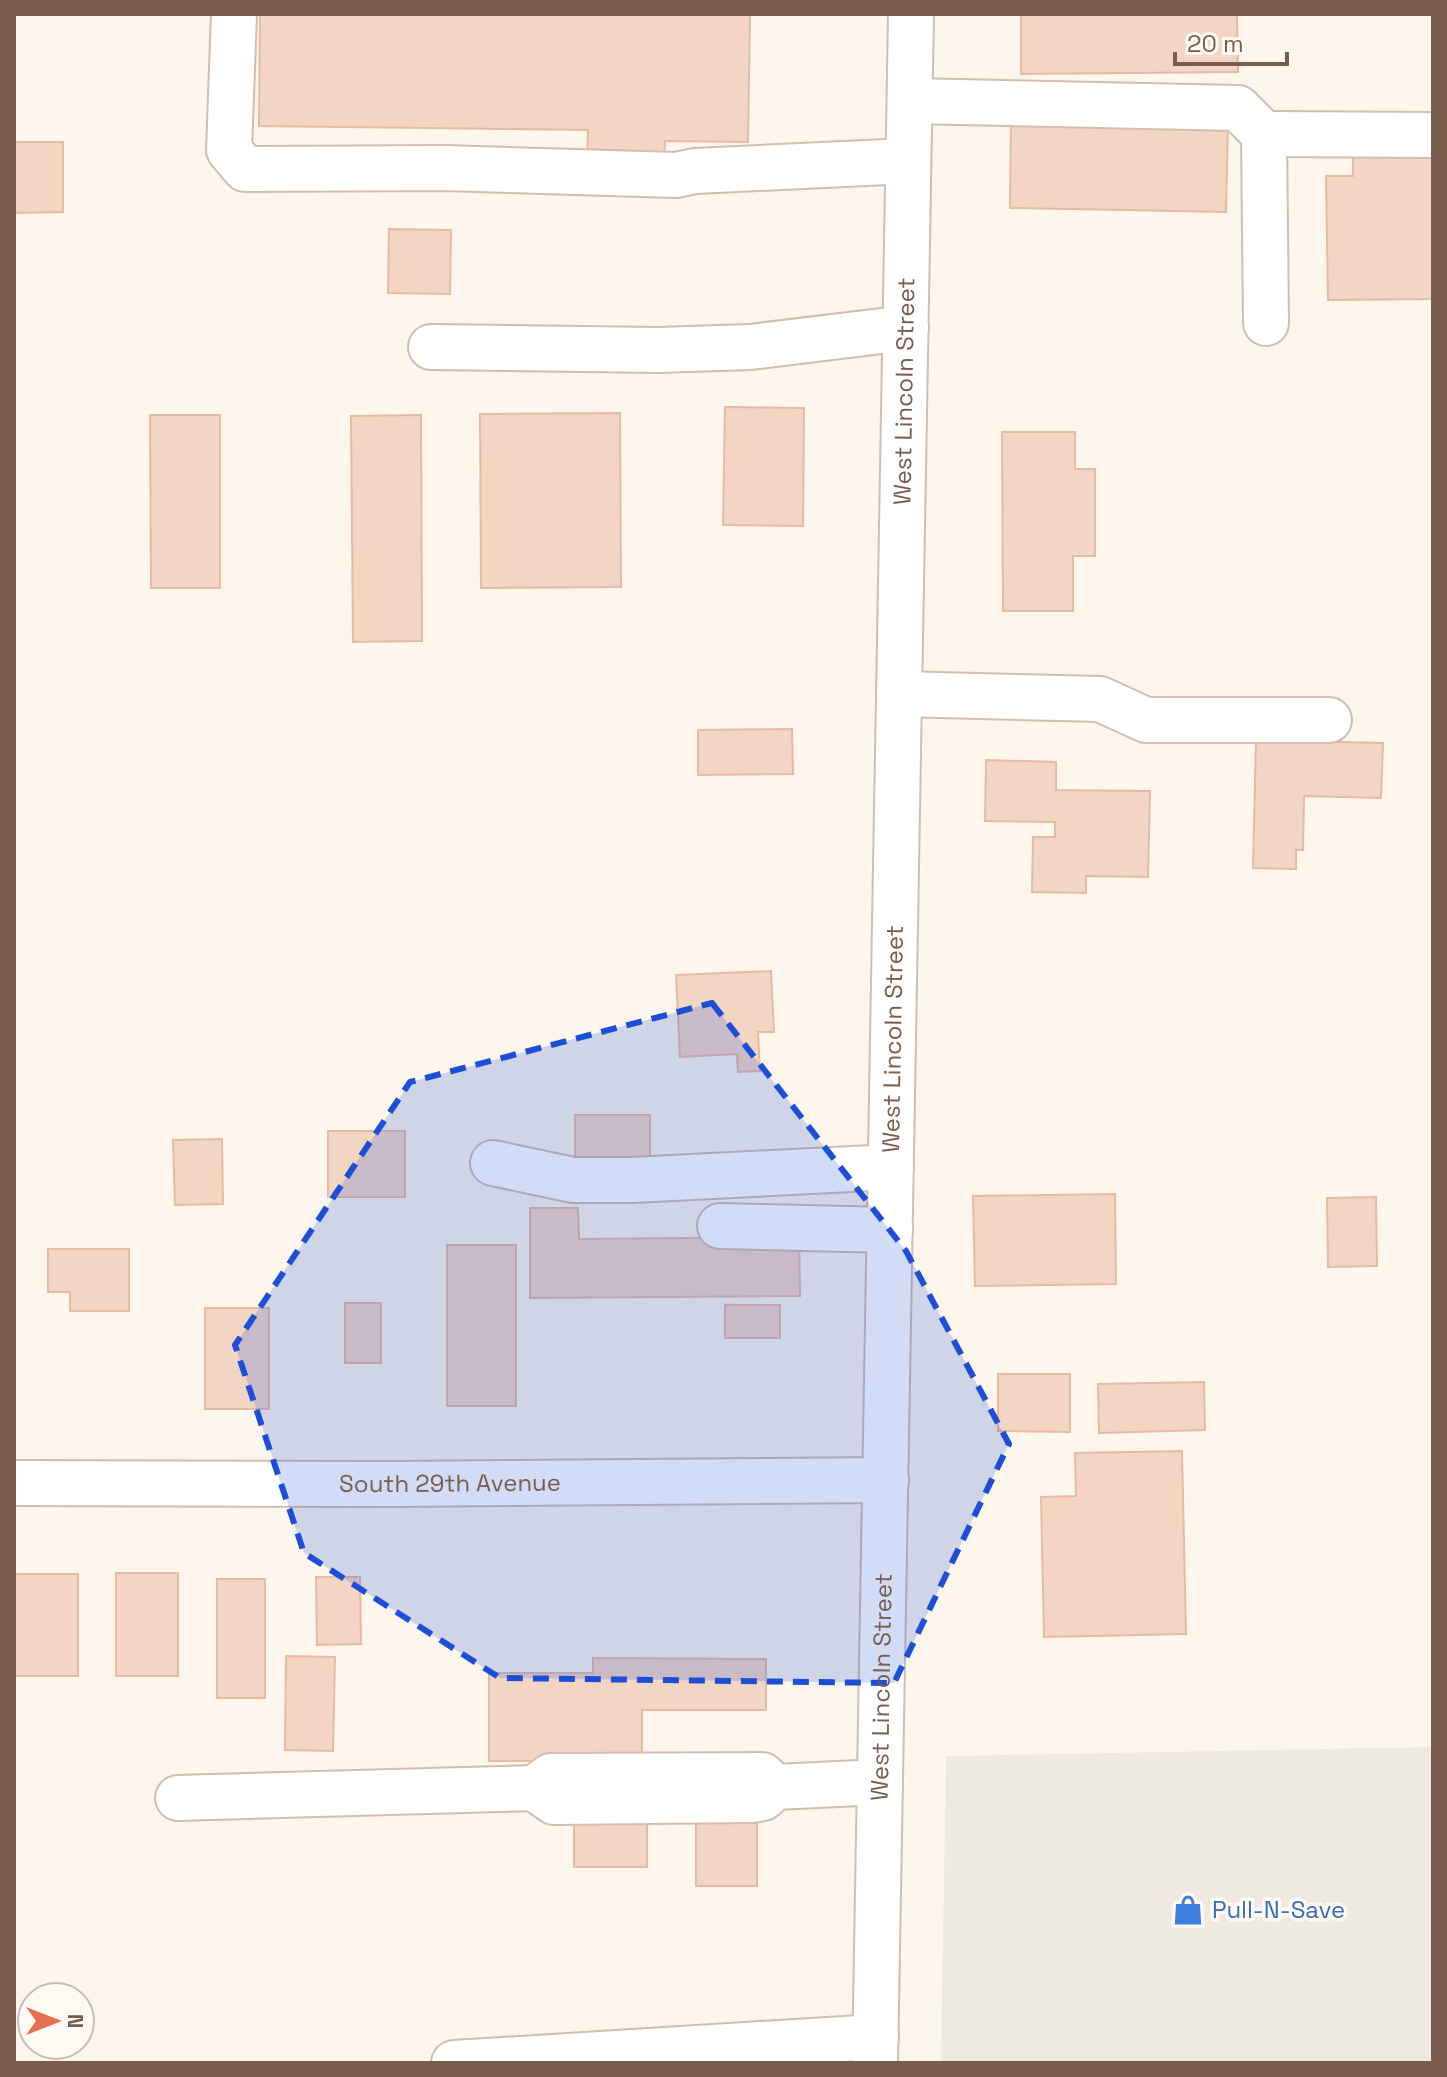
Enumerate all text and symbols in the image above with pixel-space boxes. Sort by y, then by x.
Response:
scale bar [1175,16,1287,66]
text: 20 m [1187,28,1244,59]
street label: West Lincoln Street [886,277,921,505]
street label: West Lincoln Street [875,925,910,1153]
street label: South 29th Avenue [339,1467,561,1499]
street label: West Lincoln Street [864,1573,899,1801]
shop icon: Pull-N-Save [1171,1893,1205,1927]
place label: Pull-N-Save [1212,1894,1345,1925]
north arrow [16,1981,96,2061]
text: N [62,2014,90,2028]

